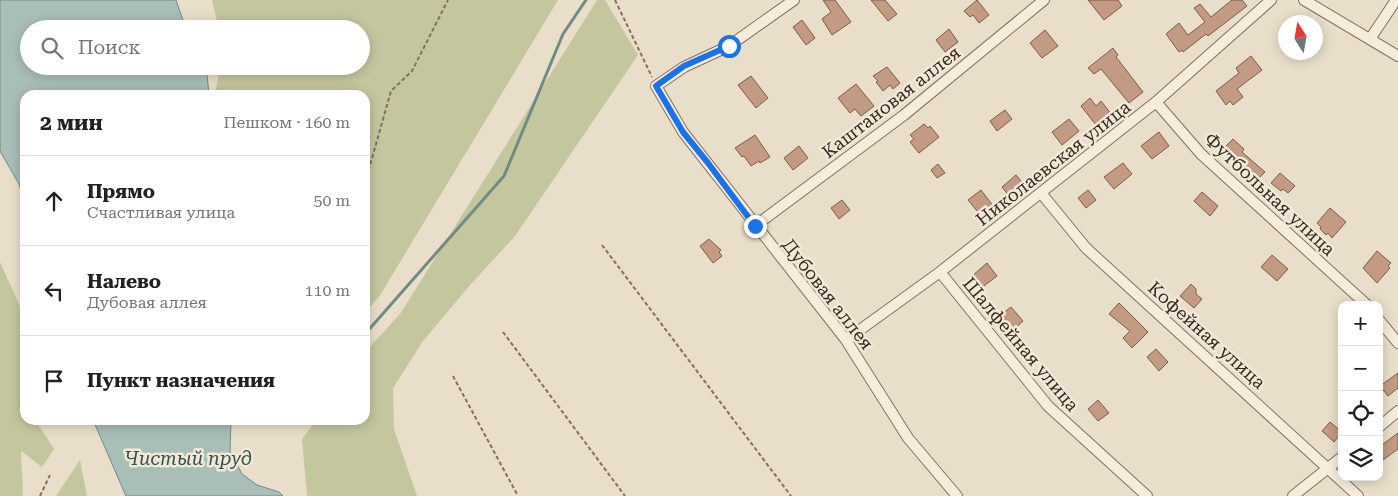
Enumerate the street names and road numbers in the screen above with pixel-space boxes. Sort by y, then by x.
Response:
street label: Каштановая аллея [818,42,964,162]
street label: Николаевская улица [972,96,1135,230]
street label: Футбольная улица [1200,128,1340,260]
street label: Дубовая аллея [778,234,878,354]
street label: Шалфейная улица [959,273,1083,415]
street label: Кофейная улица [1144,277,1270,393]

